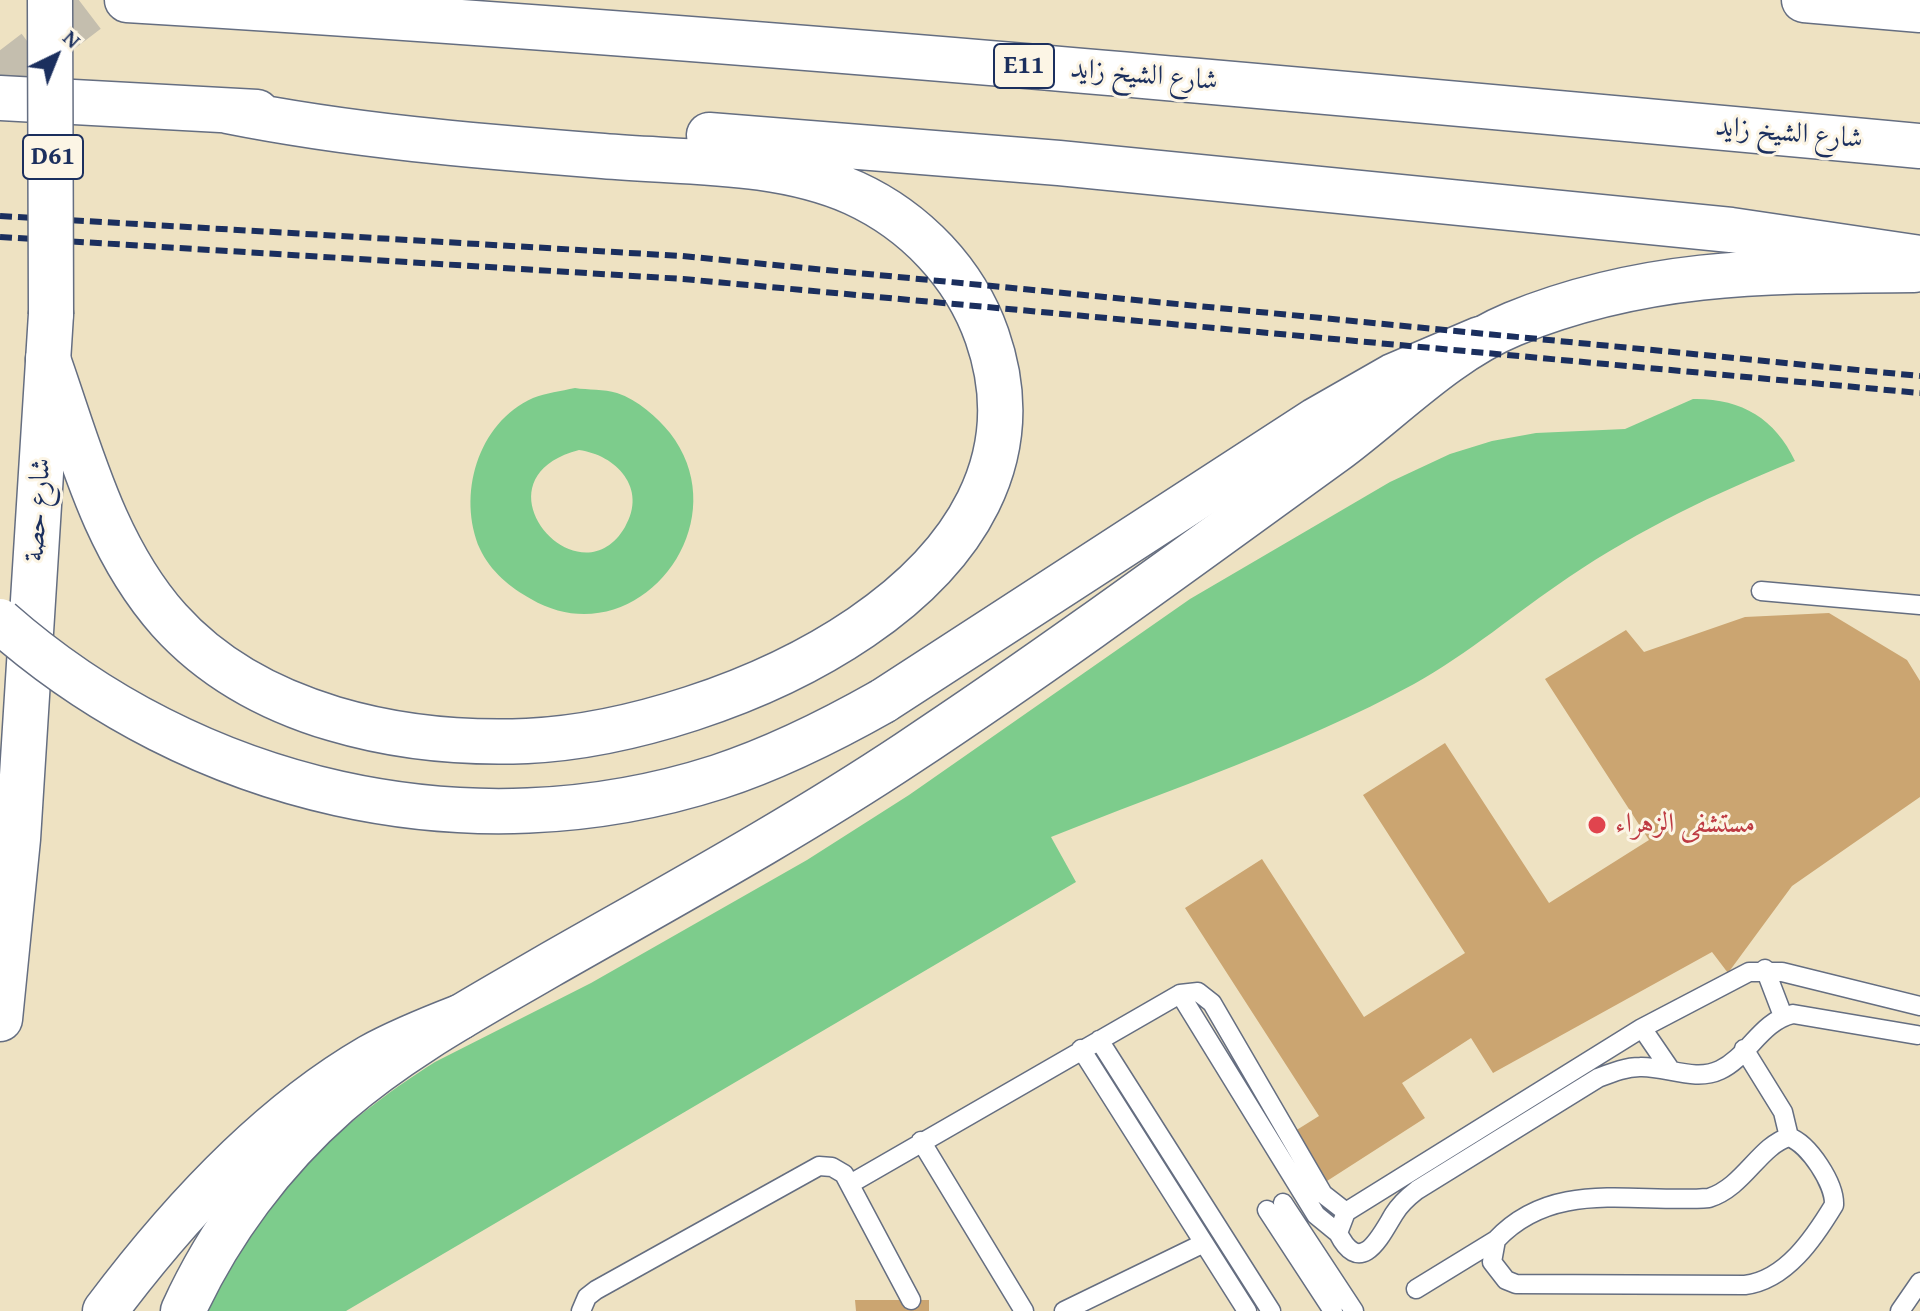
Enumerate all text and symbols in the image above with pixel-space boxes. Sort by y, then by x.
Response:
north arrow [16,16,96,96]
text: N [56,22,89,55]
road number: E11 [994,44,1054,88]
street label: شارع الشيخ زايد [1069,53,1219,99]
street label: شارع الشيخ زايد [1714,111,1864,157]
road number: D61 [23,135,83,179]
street label: شارع حصة [19,457,59,563]
place label: مستشفى الزهراء [1615,808,1755,842]
marker: مستشفى الزهراء [1586,814,1608,836]

